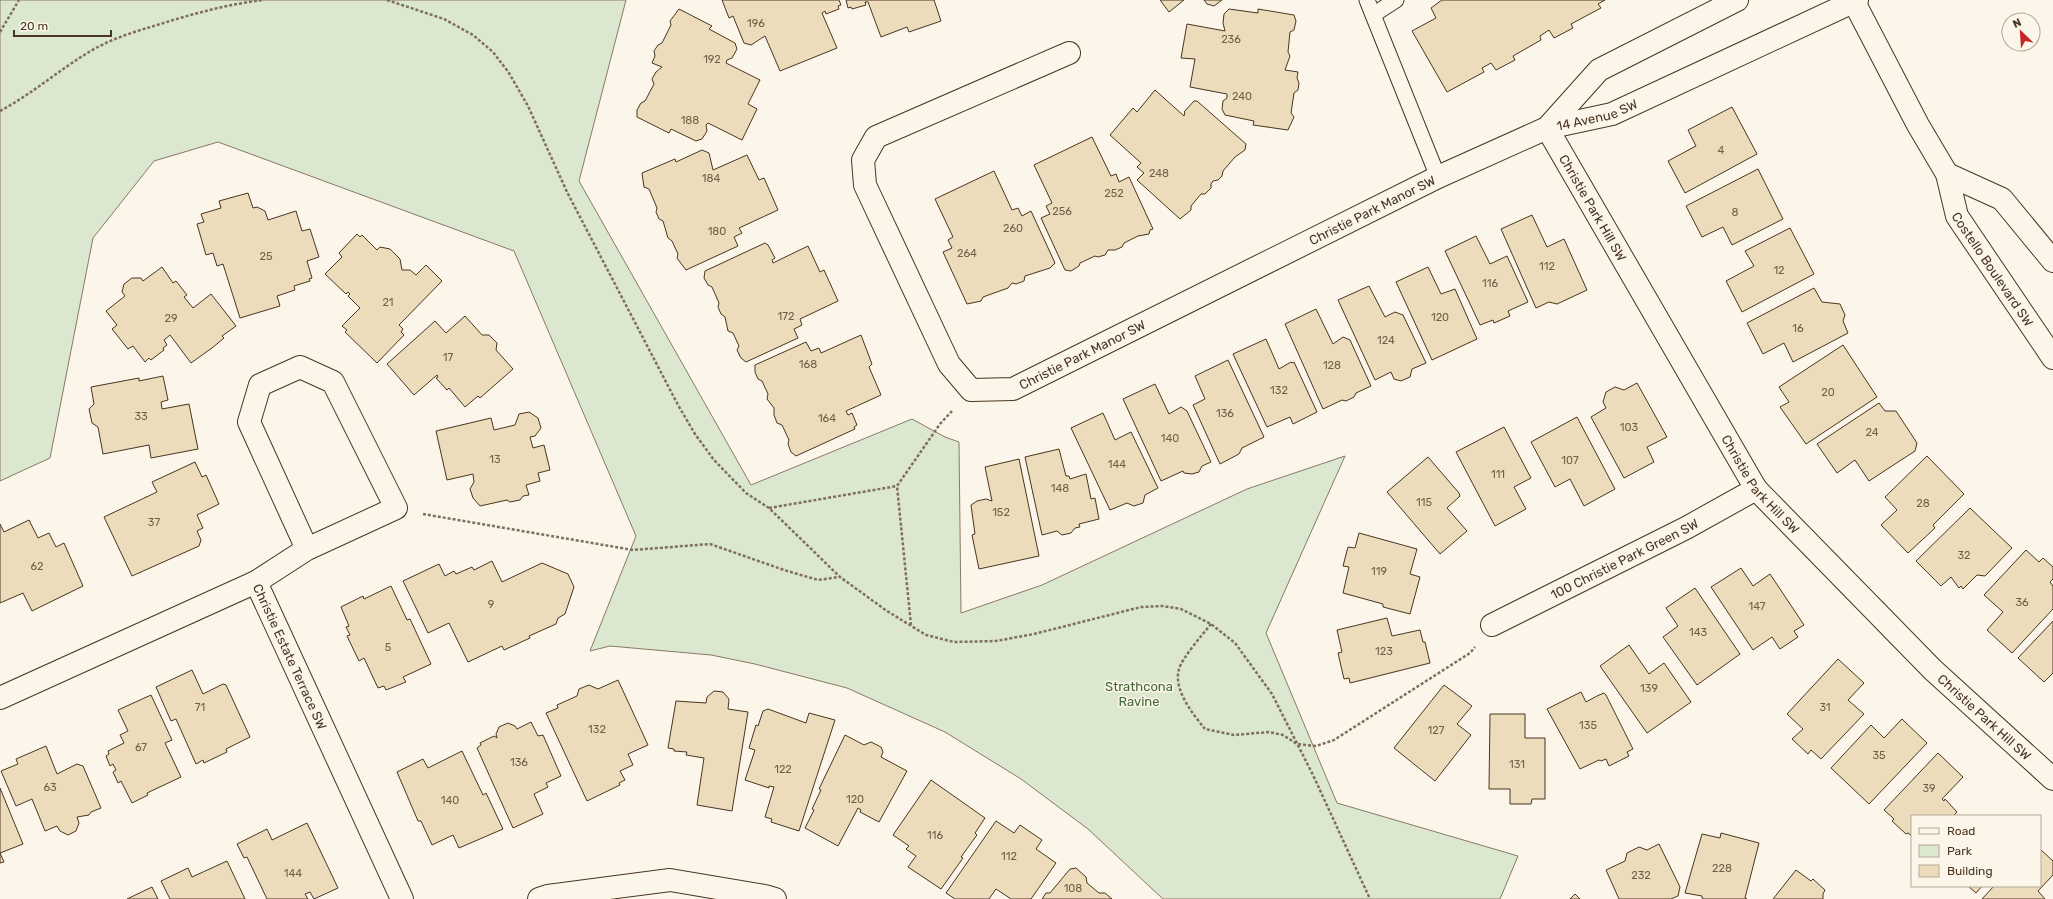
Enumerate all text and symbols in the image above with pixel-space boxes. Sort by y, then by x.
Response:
scale bar [14,12,111,38]
north arrow [2001,12,2041,52]
text: N [2011,16,2023,31]
house number: 196 [747,17,765,30]
text: 20 m [20,19,48,33]
house number: 236 [1221,33,1241,46]
house number: 192 [703,53,721,66]
house number: 240 [1232,90,1252,103]
street label: 14 Avenue SW [1555,96,1640,133]
house number: 188 [681,114,699,127]
house number: 4 [1718,144,1725,157]
street label: Christie Park Hill SW [1556,152,1630,264]
house number: 248 [1149,167,1169,180]
house number: 184 [702,172,720,185]
street label: Christie Park Manor SW [1306,172,1438,248]
house number: 252 [1104,187,1124,200]
house number: 256 [1052,205,1072,218]
house number: 8 [1732,206,1739,219]
street label: Costello Boulevard SW [1949,209,2037,329]
house number: 260 [1003,222,1023,235]
house number: 180 [708,225,726,238]
house number: 264 [957,247,977,260]
house number: 25 [260,250,273,263]
house number: 112 [1539,260,1555,273]
house number: 12 [1773,264,1785,277]
house number: 116 [1482,277,1498,290]
house number: 21 [382,296,394,309]
house number: 172 [778,310,794,323]
house number: 120 [1431,311,1449,324]
house number: 29 [165,312,177,325]
street label: Christie Park Manor SW [1016,317,1148,392]
house number: 16 [1792,322,1804,335]
house number: 124 [1377,334,1395,347]
house number: 17 [443,351,454,364]
house number: 168 [799,358,817,371]
house number: 128 [1323,359,1341,372]
house number: 132 [1270,384,1288,397]
house number: 20 [1821,386,1835,399]
house number: 136 [1216,407,1234,420]
house number: 33 [134,410,148,423]
house number: 164 [818,412,836,425]
house number: 103 [1620,421,1639,434]
house number: 24 [1865,426,1879,439]
house number: 140 [1161,432,1179,445]
street label: Christie Park Hill SW [1719,432,1803,537]
house number: 13 [489,453,501,466]
house number: 107 [1561,454,1579,467]
house number: 144 [1108,458,1126,471]
house number: 111 [1491,468,1505,481]
house number: 148 [1051,482,1069,495]
house number: 115 [1416,496,1432,509]
house number: 28 [1916,497,1930,510]
house number: 152 [992,506,1010,519]
street label: 100 Christie Park Green SW [1548,515,1701,602]
house number: 37 [148,516,160,529]
house number: 32 [1957,549,1971,562]
house number: 62 [30,560,44,573]
house number: 119 [1371,565,1387,578]
street label: Christie Estate Terrace SW [250,581,330,732]
house number: 36 [2015,596,2029,609]
house number: 9 [488,598,494,611]
house number: 147 [1749,600,1766,613]
house number: 143 [1689,626,1707,639]
house number: 5 [385,641,392,654]
house number: 123 [1375,645,1393,658]
street label: Christie Park Hill SW [1935,671,2034,763]
park label: Strathcona Ravine [1105,679,1173,709]
house number: 139 [1640,682,1658,695]
house number: 71 [195,701,205,714]
house number: 31 [1819,701,1831,714]
house number: 135 [1579,719,1597,732]
house number: 132 [588,723,606,736]
house number: 127 [1428,724,1445,737]
house number: 67 [135,741,147,754]
house number: 35 [1872,749,1886,762]
house number: 136 [510,756,528,769]
house number: 131 [1509,758,1525,771]
house number: 122 [774,763,792,776]
house number: 63 [43,781,57,794]
house number: 39 [1922,782,1936,795]
house number: 120 [846,793,864,806]
house number: 140 [441,794,459,807]
legend [1911,815,2041,887]
text: Road [1947,824,1975,838]
house number: 116 [927,829,943,842]
text: Park [1947,844,1973,858]
house number: 112 [1001,850,1017,863]
house number: 228 [1712,862,1732,875]
text: Building [1947,864,1993,878]
house number: 144 [284,867,302,880]
house number: 232 [1631,869,1651,882]
house number: 108 [1064,882,1082,895]

